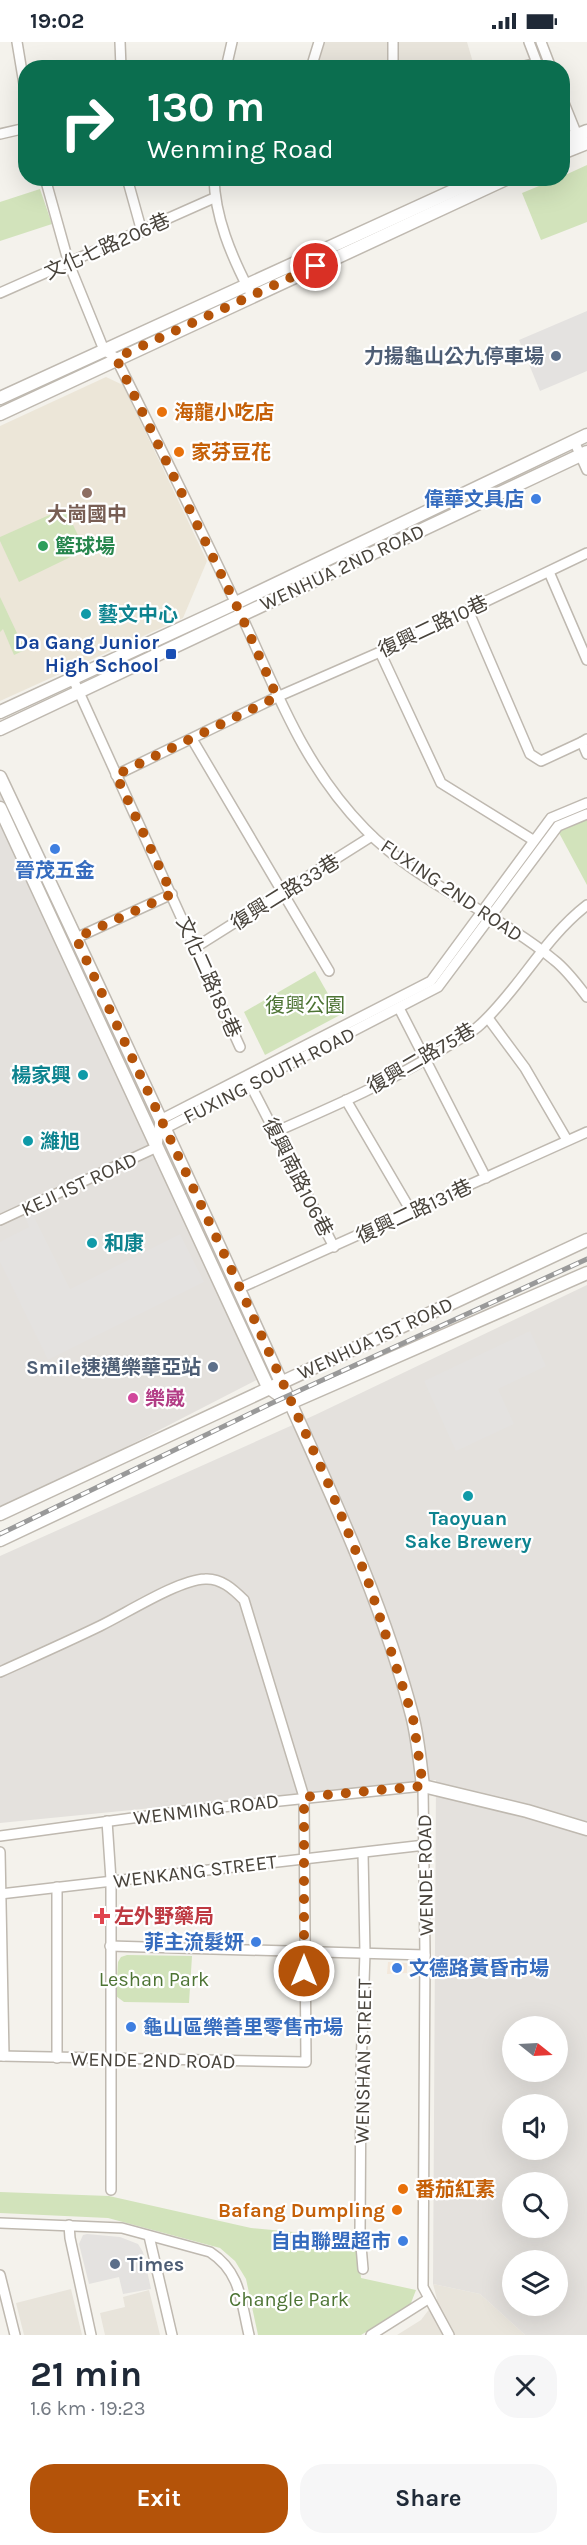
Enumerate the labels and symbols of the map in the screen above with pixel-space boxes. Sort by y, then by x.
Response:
street label: 文化七路206巷 [41,209,174,284]
pin [290,240,341,291]
place label: 力揚龜山公九停車場 [364,345,544,368]
marker: 力揚龜山公九停車場 [549,349,563,363]
place label: 海龍小吃店 [174,401,274,424]
marker: 海龍小吃店 [155,405,169,419]
place label: 家芬豆花 [191,441,271,464]
marker: 家芬豆花 [172,445,186,459]
marker: 大崗國中 [80,486,94,500]
place label: 偉華文具店 [424,488,524,511]
marker: 偉華文具店 [529,492,543,506]
place label: 大崗國中 [47,503,127,526]
street label: WENHUA 2ND ROAD [256,519,428,616]
place label: 籃球場 [55,535,115,558]
marker: 籃球場 [36,539,50,553]
street label: 復興二路10巷 [375,591,492,662]
place label: 藝文中心 [98,603,178,626]
marker: 藝文中心 [79,607,93,621]
place label: Da Gang Junior High School [15,631,159,677]
marker: Da Gang Junior High School [164,647,178,661]
street label: FUXING 2ND ROAD [376,834,527,946]
marker: 晉茂五金 [48,842,62,856]
street label: 復興二路33巷 [227,850,344,935]
place label: 晉茂五金 [15,859,95,882]
street label: 文化二路185巷 [172,913,246,1041]
park label: 復興公園 [265,994,345,1017]
street label: 復興二路75巷 [363,1018,479,1099]
street label: FUXING SOUTH ROAD [180,1022,359,1129]
place label: 楊家興 [11,1064,71,1087]
marker: 楊家興 [76,1068,90,1082]
street label: 復興南路106巷 [258,1114,337,1240]
place label: 濰旭 [40,1130,80,1153]
marker: 濰旭 [21,1134,35,1148]
street label: KEJI 1ST ROAD [18,1148,141,1221]
street label: 復興二路131巷 [353,1175,476,1248]
place label: 和康 [104,1232,144,1255]
marker: 和康 [85,1236,99,1250]
street label: WENHUA 1ST ROAD [294,1292,457,1385]
place label: Smile速邁樂華亞站 [26,1356,201,1379]
marker: Smile速邁樂華亞站 [206,1360,220,1374]
place label: 樂崴 [145,1387,185,1410]
marker: 樂崴 [126,1391,140,1405]
marker: Taoyuan Sake Brewery [461,1489,475,1503]
place label: Taoyuan Sake Brewery [404,1507,532,1553]
street label: WENMING ROAD [132,1789,280,1830]
street label: WENDE ROAD [413,1814,438,1936]
street label: WENKANG STREET [112,1850,278,1893]
place label: 左外野藥局 [114,1905,214,1928]
marker: 左外野藥局 [95,1909,109,1923]
place label: 菲主流髮妍 [144,1931,244,1954]
marker: 菲主流髮妍 [249,1935,263,1949]
position arrow [272,1939,336,2003]
place label: 文德路黃昏市場 [409,1957,549,1980]
marker: 文德路黃昏市場 [390,1961,404,1975]
park label: Leshan Park [99,1968,209,1991]
street label: WENSHAN STREET [351,1978,376,2144]
place label: 龜山區樂善里零售市場 [143,2016,343,2039]
north arrow [502,2016,568,2082]
marker: 龜山區樂善里零售市場 [124,2020,138,2034]
street label: WENDE 2ND ROAD [70,2048,236,2073]
place label: 番茄紅素 [415,2178,495,2201]
marker: 番茄紅素 [396,2182,410,2196]
place label: Bafang Dumpling [218,2199,385,2222]
marker: Bafang Dumpling [390,2203,404,2217]
place label: 自由聯盟超市 [271,2230,391,2253]
marker: 自由聯盟超市 [396,2234,410,2248]
place label: Times [127,2253,184,2276]
marker: Times [108,2257,122,2271]
park label: Changle Park [229,2288,349,2311]

